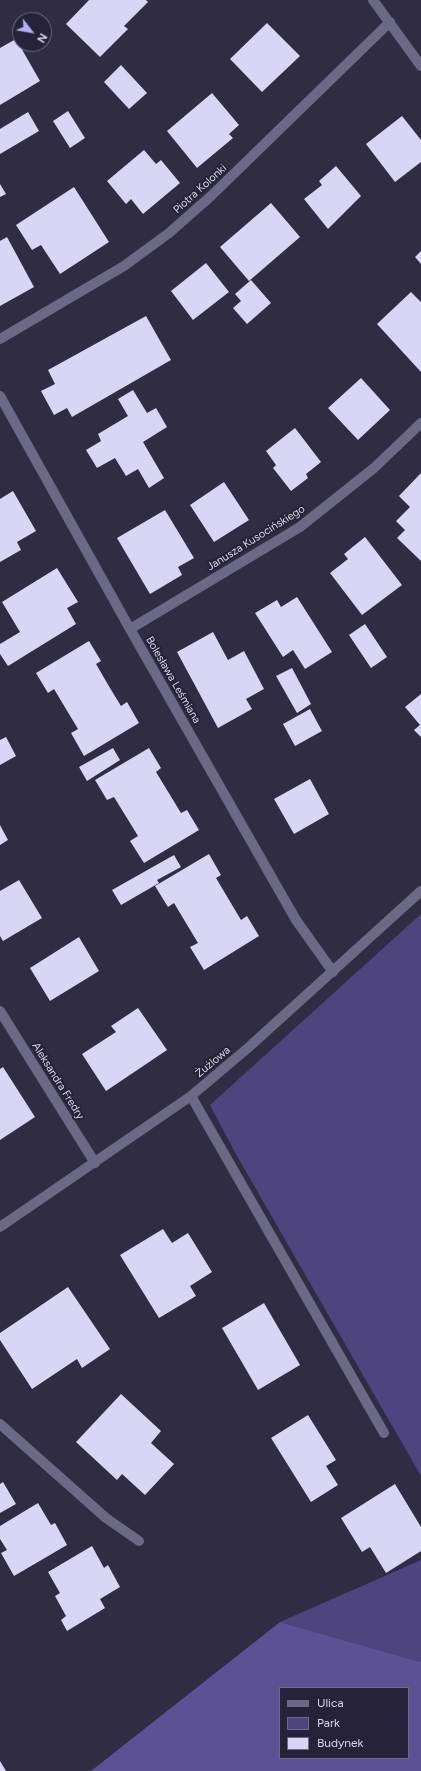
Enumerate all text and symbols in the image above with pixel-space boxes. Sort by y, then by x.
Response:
north arrow [12,12,52,52]
text: N [34,31,50,45]
street label: Piotra Kolonki [171,162,229,216]
street label: Janusza Kusocińskiego [204,502,308,574]
street label: Bolesława Leśmiana [143,634,203,726]
street label: Aleksandra Fredry [29,1040,87,1122]
street label: Żużlowa [193,1044,233,1080]
legend [279,1687,409,1759]
text: Ulica [317,1696,344,1710]
text: Park [317,1716,340,1730]
text: Budynek [317,1736,363,1750]

